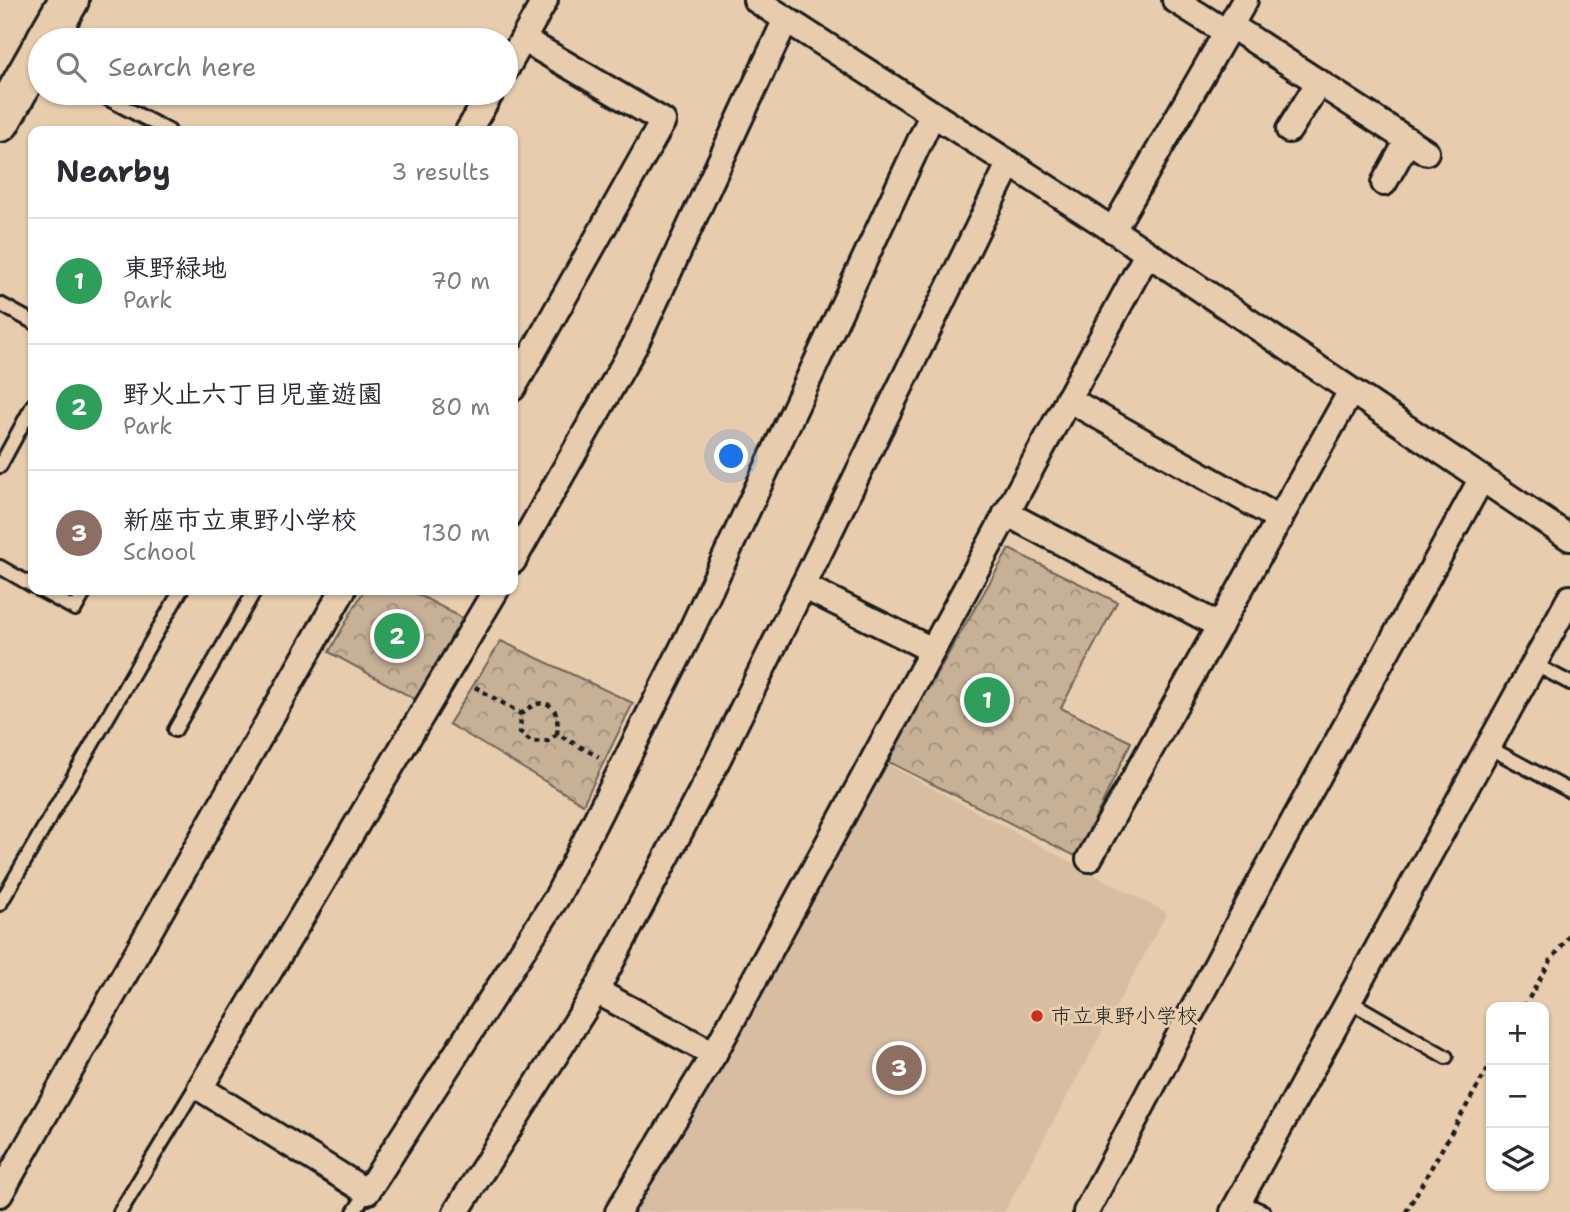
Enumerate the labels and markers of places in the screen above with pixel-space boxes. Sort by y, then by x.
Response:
pin: 2 [374,610,420,662]
pin: 1 [964,674,1010,726]
place label: 市立東野小学校 [1051,1002,1198,1030]
marker: 市立東野小学校 [1029,1008,1045,1024]
pin: 3 [876,1042,922,1094]

